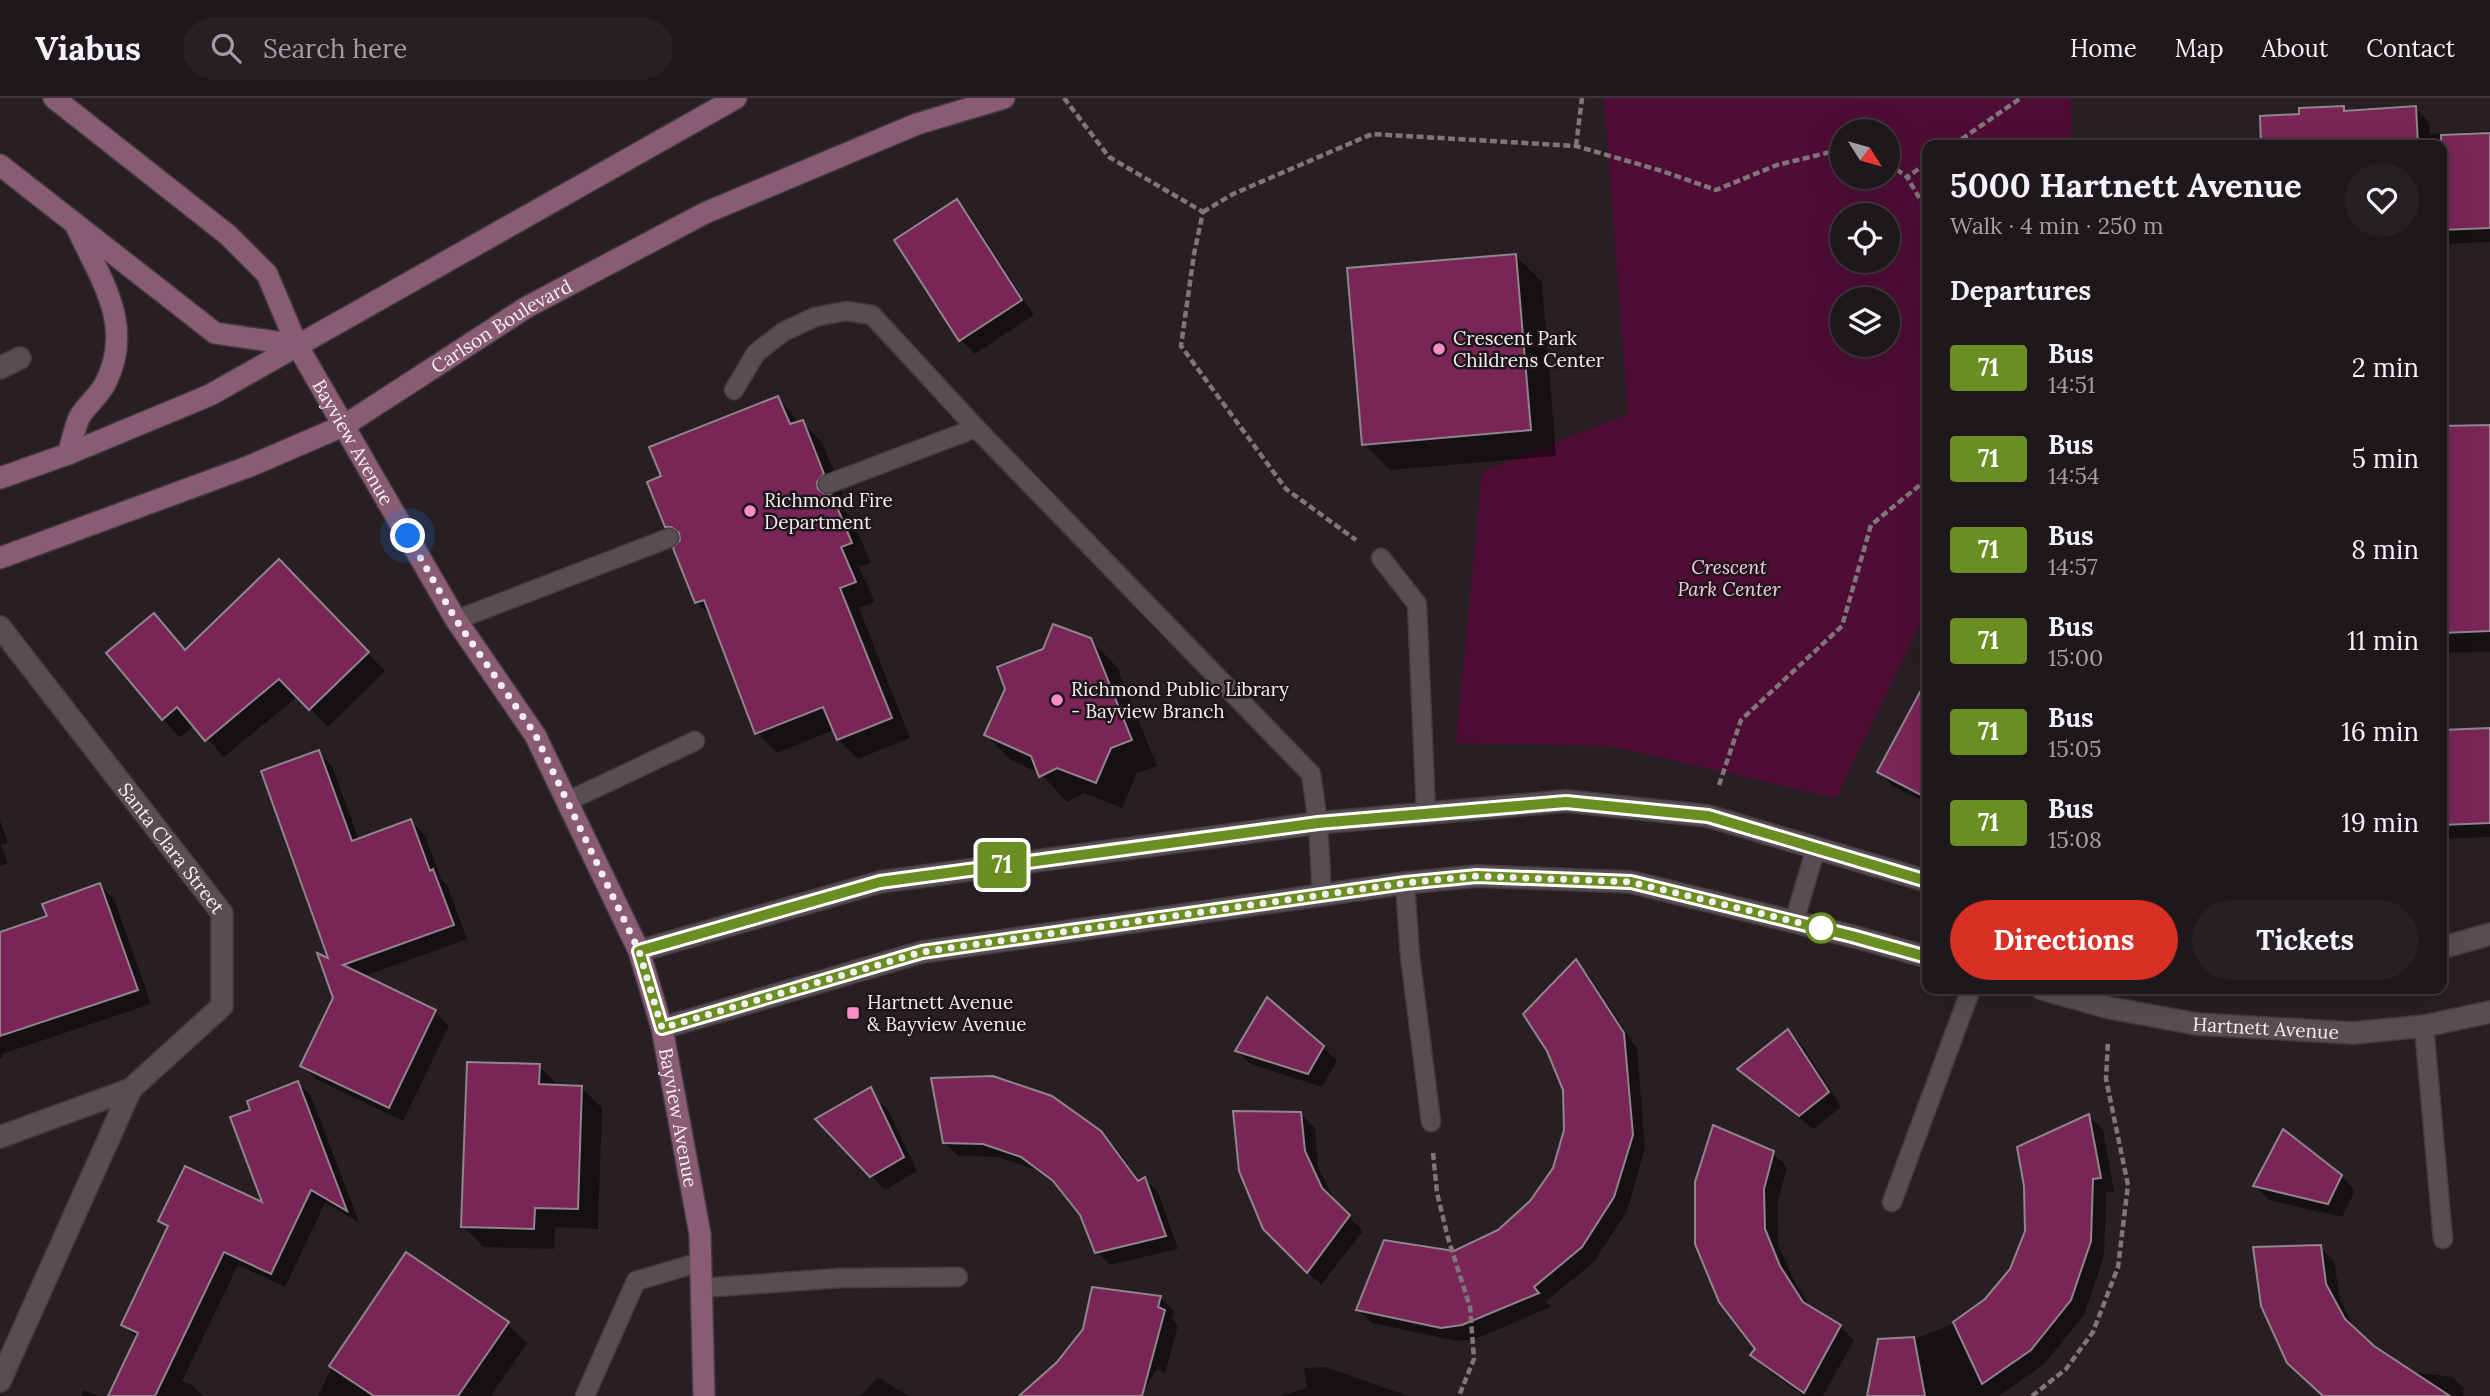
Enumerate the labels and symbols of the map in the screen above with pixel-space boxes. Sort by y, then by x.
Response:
north arrow [1830,119,1900,189]
street label: Carlson Boulevard [426,274,576,378]
place label: Crescent Park Childrens Center [1453,326,1605,372]
marker: Crescent Park Childrens Center [1431,341,1447,357]
street label: Bayview Avenue [307,375,399,509]
place label: Richmond Fire Department [764,488,893,534]
marker: Richmond Fire Department [742,503,758,519]
your location [390,518,425,553]
park label: Crescent Park Center [1677,555,1781,601]
place label: Richmond Public Library - Bayview Branch [1071,677,1289,723]
marker: Richmond Public Library - Bayview Branch [1049,692,1065,708]
street label: Santa Clara Street [113,778,230,919]
line badge: 71 [970,842,1034,888]
unlabelled marker [1806,913,1836,943]
place label: Hartnett Avenue & Bayview Avenue [867,990,1027,1036]
marker: Hartnett Avenue & Bayview Avenue [845,1005,861,1021]
street label: Hartnett Avenue [2192,1012,2340,1044]
street label: Bayview Avenue [654,1046,703,1189]

